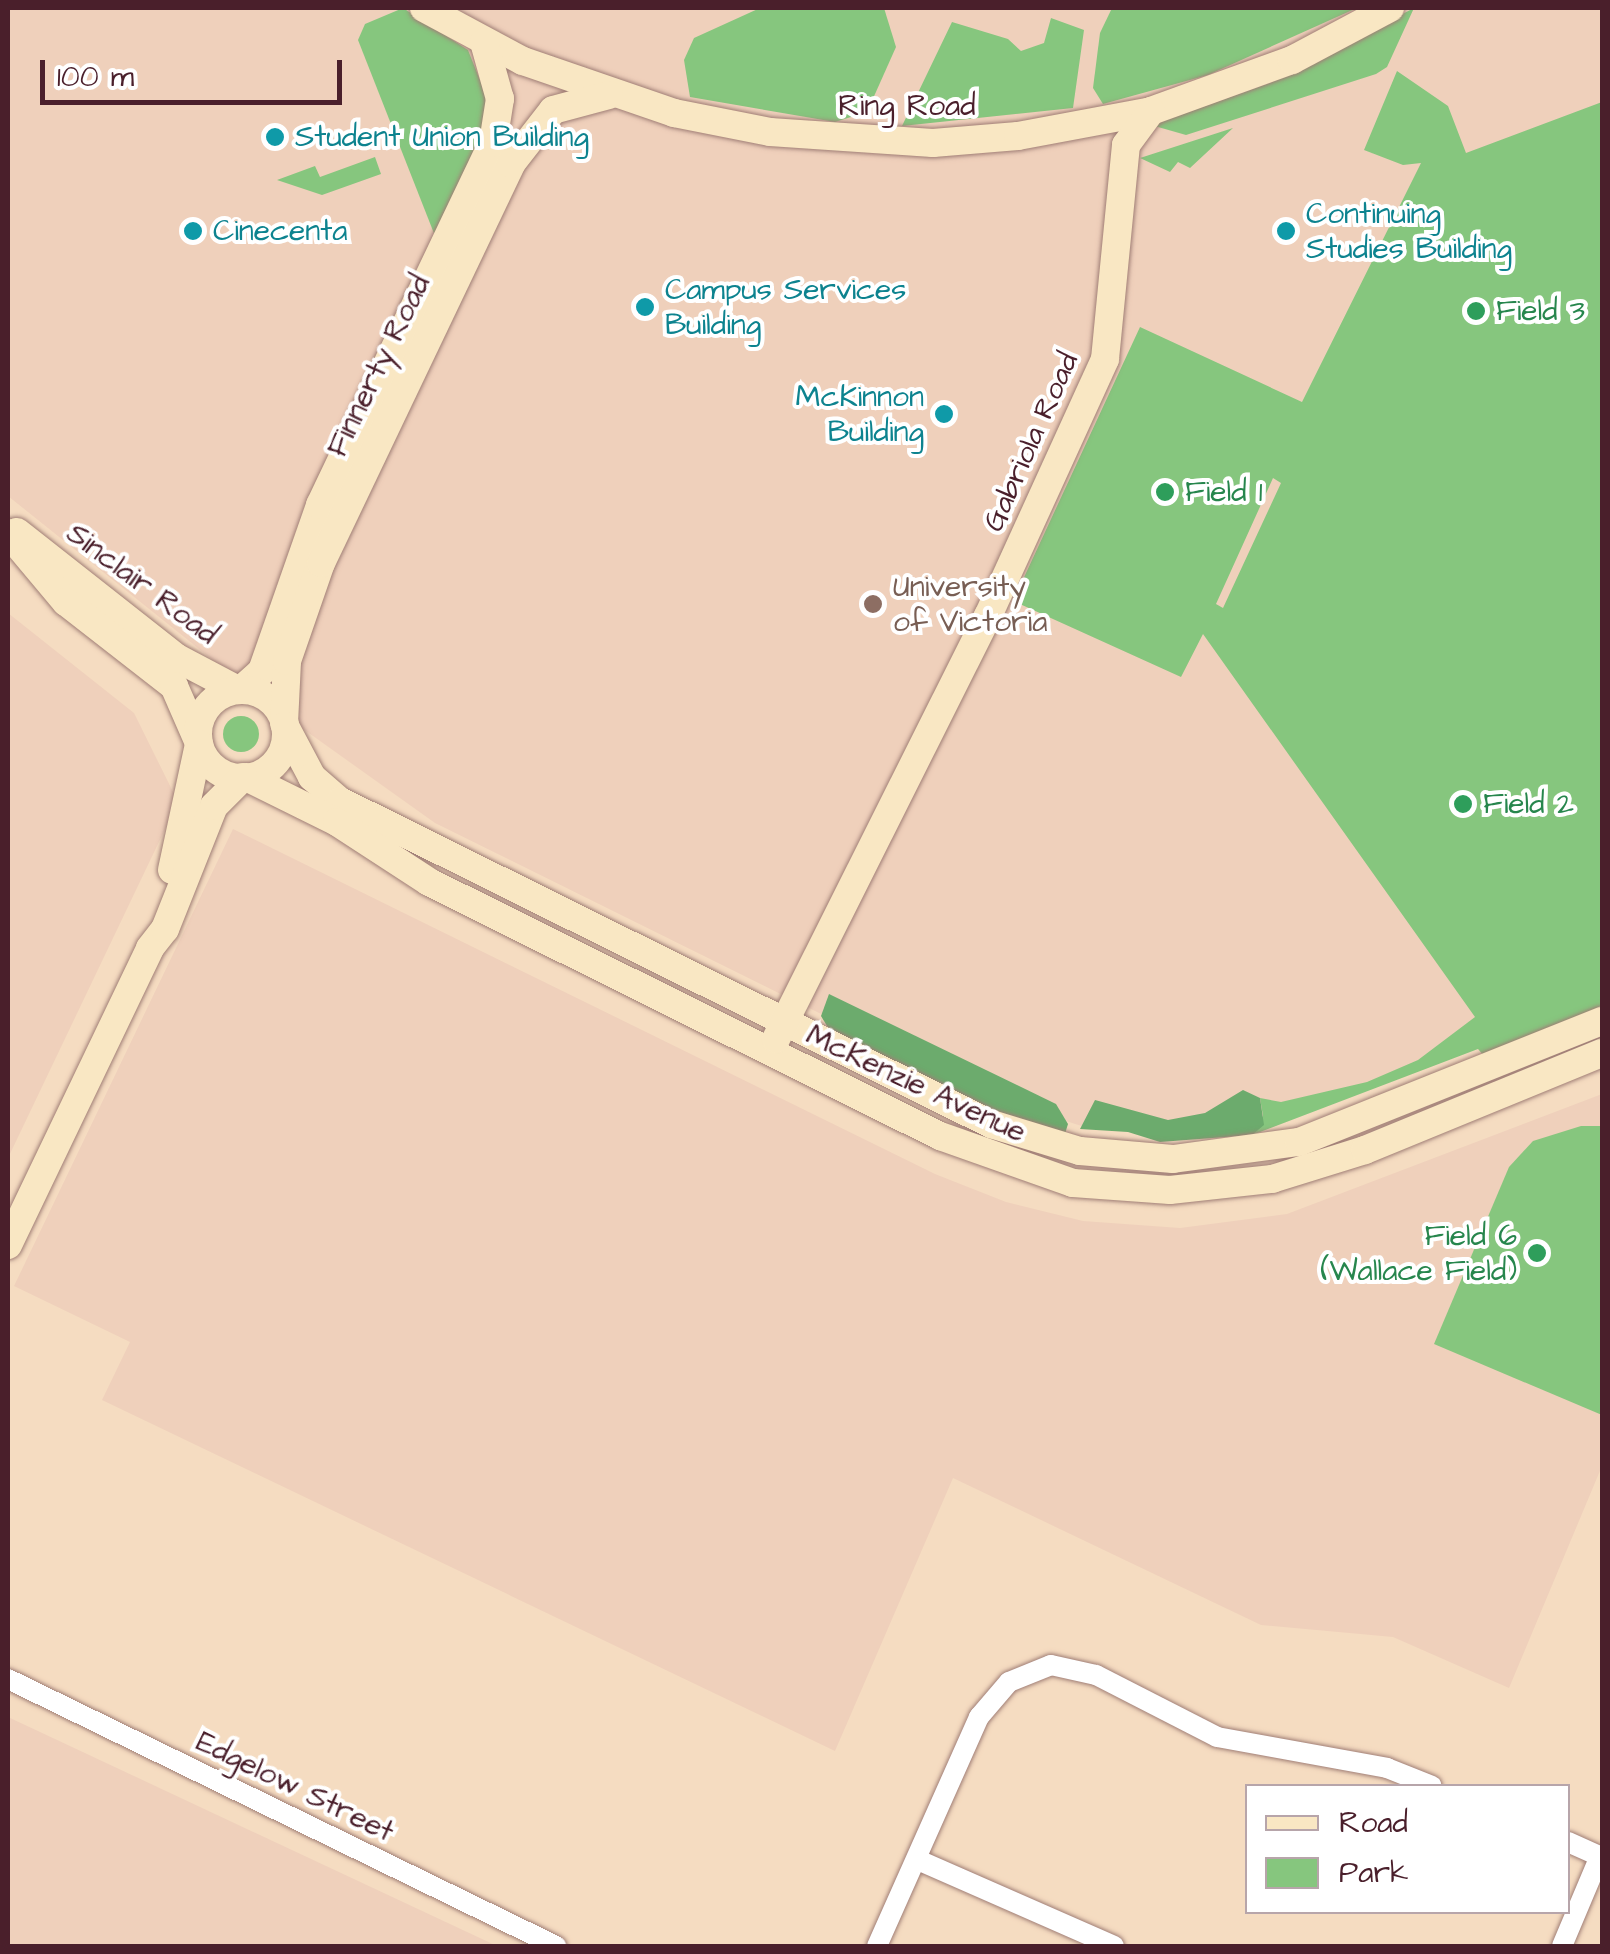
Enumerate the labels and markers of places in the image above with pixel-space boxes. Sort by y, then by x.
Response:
place label: Student Union Building [295,119,589,155]
marker: Student Union Building [264,126,286,148]
place label: Continuing Studies Building [1306,196,1512,266]
place label: Cinecenta [213,213,348,249]
marker: Cinecenta [182,220,204,242]
marker: Continuing Studies Building [1275,220,1297,242]
place label: Campus Services Building [665,272,906,342]
place label: Field 3 [1496,293,1585,329]
marker: Campus Services Building [634,296,656,318]
marker: Field 3 [1465,300,1487,322]
place label: McKinnon Building [796,379,924,450]
marker: McKinnon Building [933,403,955,425]
place label: Field 1 [1185,474,1262,510]
marker: Field 1 [1154,481,1176,503]
place label: University of Victoria [893,569,1047,640]
marker: University of Victoria [862,593,884,615]
place label: Field 2 [1483,786,1574,822]
marker: Field 2 [1452,793,1474,815]
place label: Field 6 (Wallace Field) [1320,1218,1517,1288]
marker: Field 6 (Wallace Field) [1526,1242,1548,1264]

